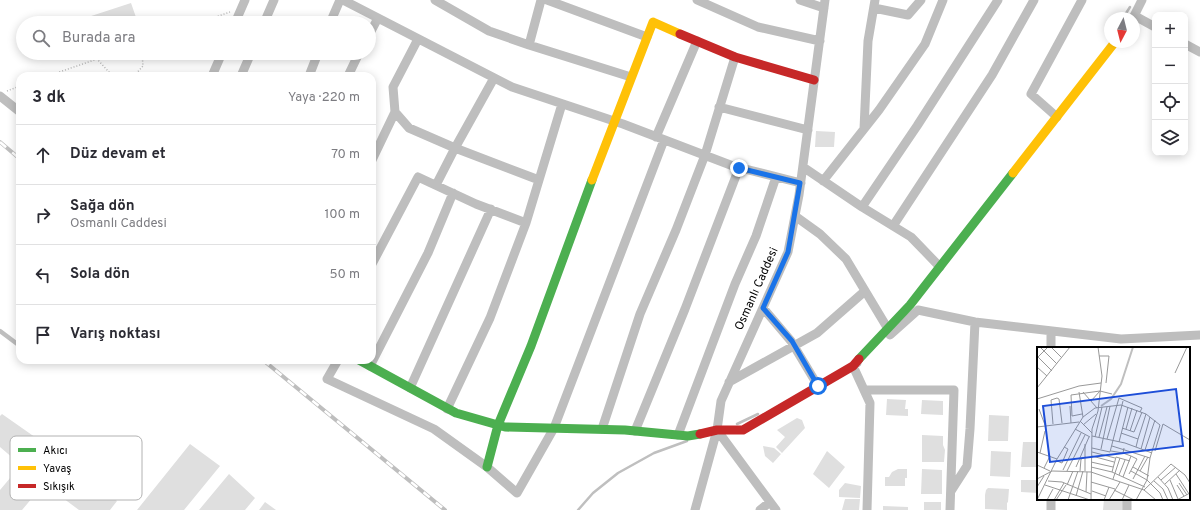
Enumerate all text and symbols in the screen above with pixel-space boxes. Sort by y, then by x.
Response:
north arrow [1104,12,1140,48]
map controls [1152,12,1188,156]
button: + [1152,12,1188,48]
search box [16,16,376,60]
icon: search [30,27,52,49]
text: Burada ara [62,29,135,48]
button: − [1152,48,1188,84]
button: locate [1152,84,1188,120]
text: 3 dk [32,87,66,109]
text: Yaya · 220 m [288,90,360,106]
button: layers [1152,120,1188,156]
icon: ahead [32,144,54,166]
text: Düz devam et [70,145,166,164]
text: 70 m [331,147,360,163]
route end [730,159,748,177]
text: Sağa dön [70,197,135,216]
icon: right [32,204,54,226]
text: 100 m [324,207,360,223]
text: Osmanlı Caddesi [70,216,167,232]
street label: Osmanlı Caddesi [732,245,782,333]
icon: left [32,264,54,286]
text: Sola dön [70,265,130,284]
text: 50 m [330,267,360,283]
icon: arrive [32,324,54,346]
text: Varış noktası [70,325,161,344]
inset map [1037,347,1190,500]
route start [809,377,827,395]
legend [10,436,142,500]
text: Akıcı [43,444,67,458]
text: Yavaş [43,462,71,476]
text: Sıkışık [43,480,75,494]

